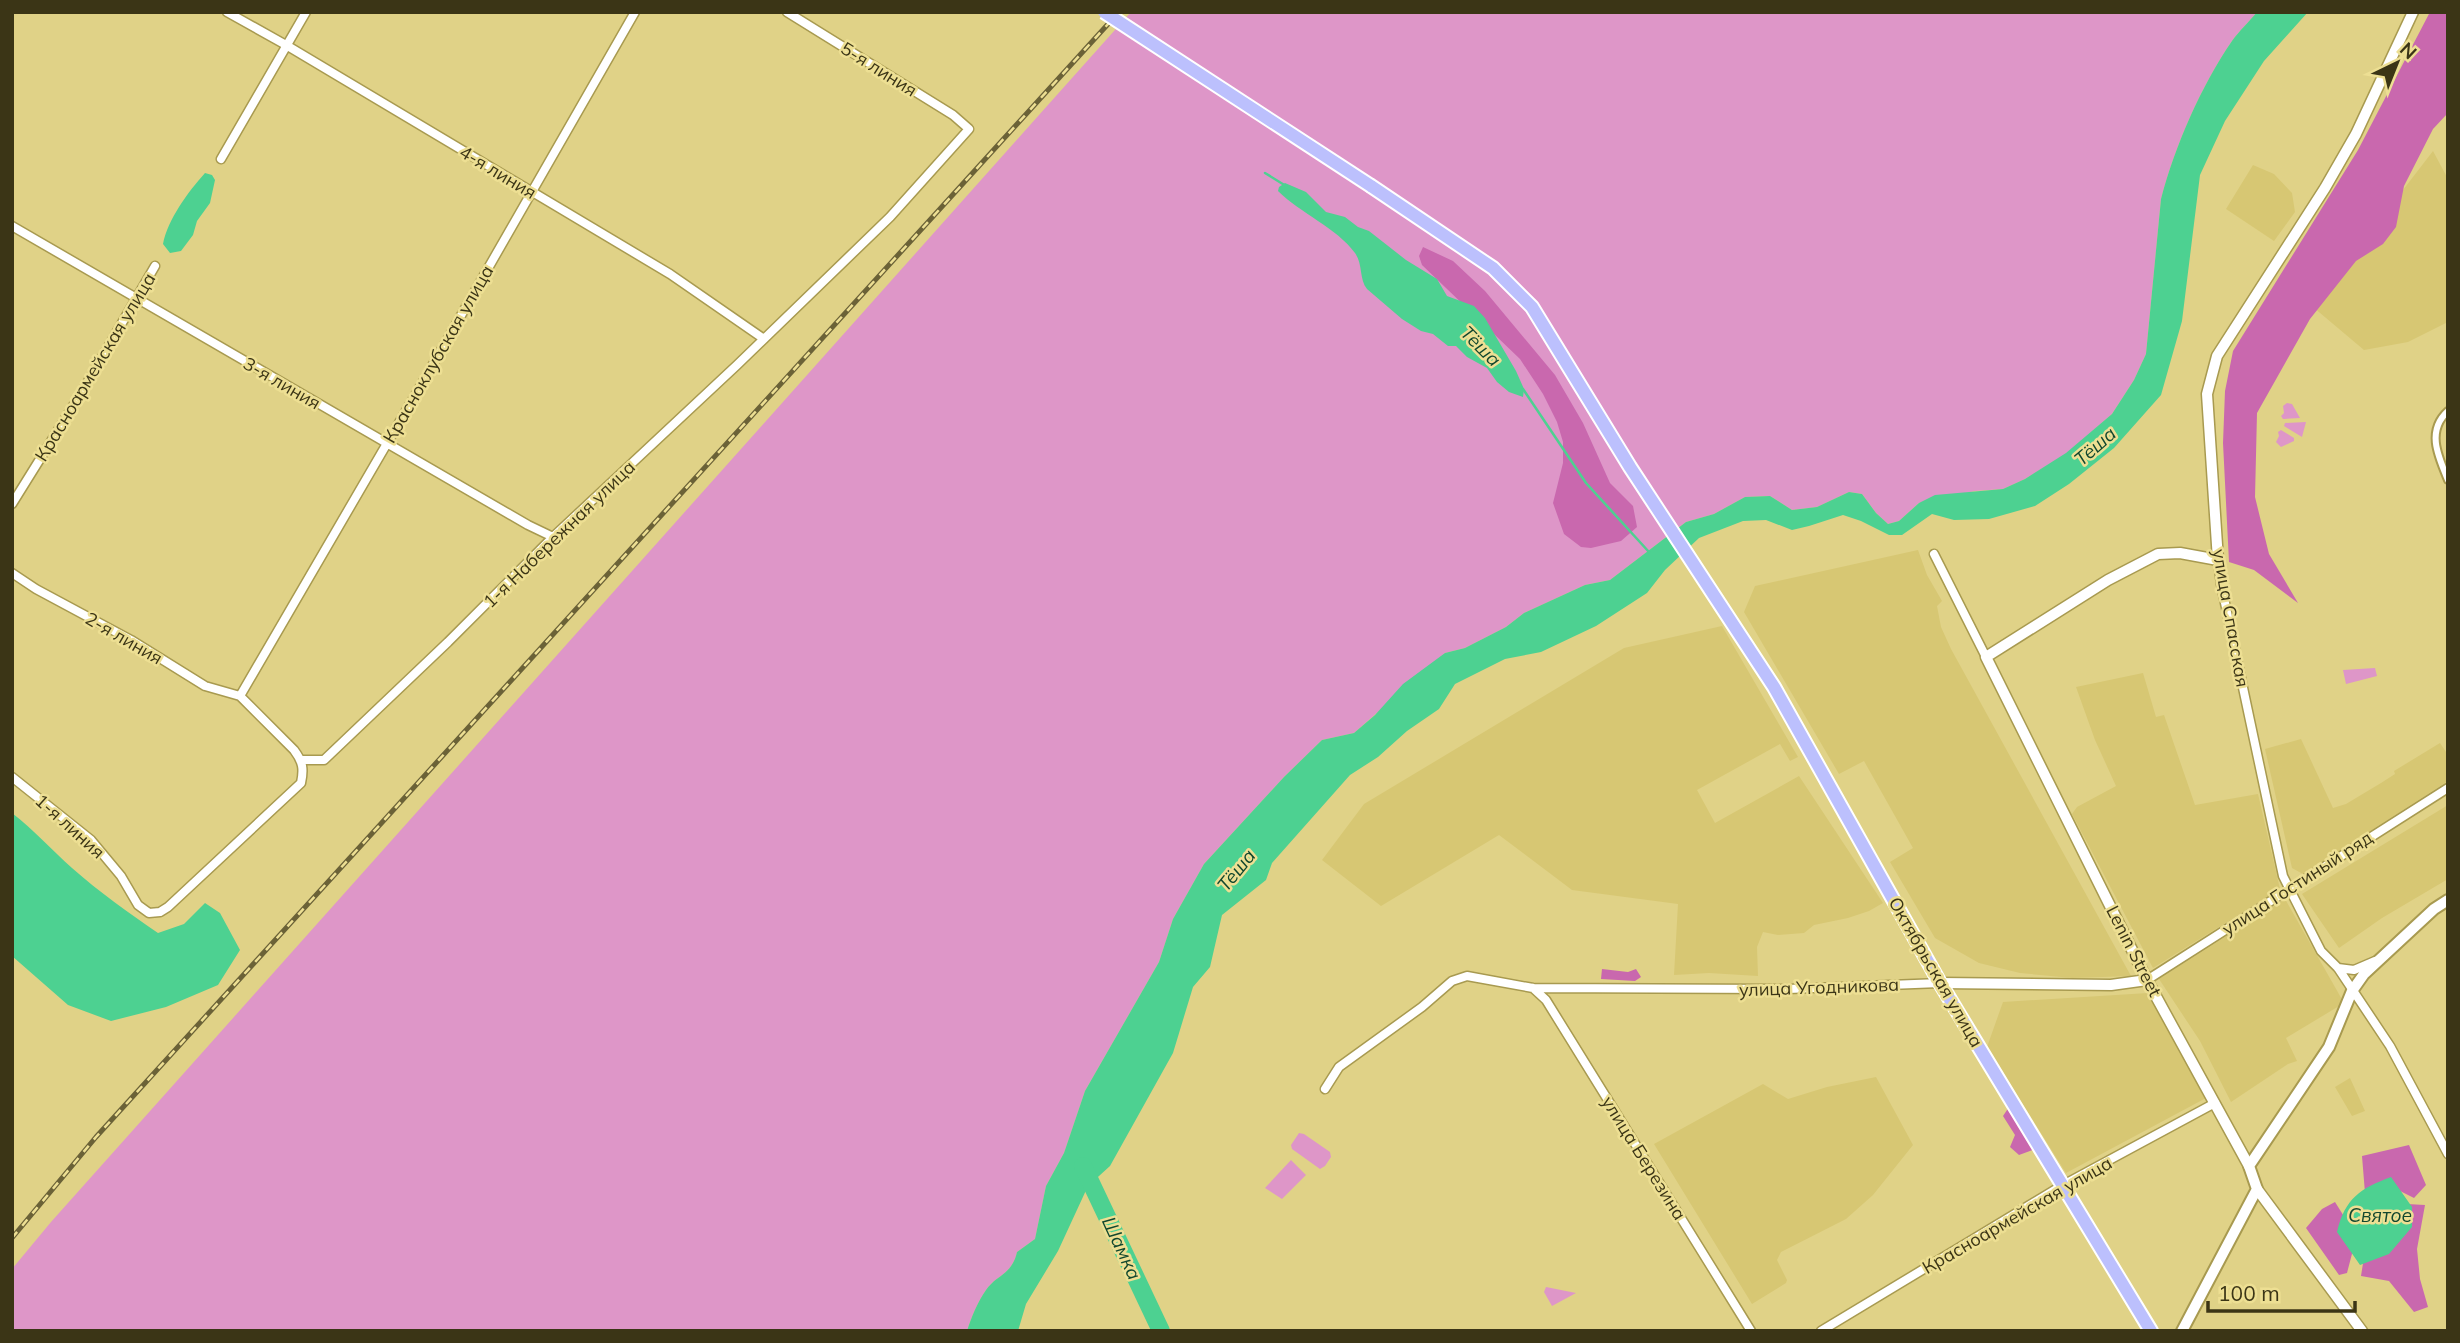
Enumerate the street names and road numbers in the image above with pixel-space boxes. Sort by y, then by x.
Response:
street label: 5-я линия [837,37,921,101]
street label: 4-я линия [455,140,541,204]
street label: Красноклубская улица [378,261,498,447]
street label: Красноармейская улица [30,269,160,465]
street label: 3-я линия [239,352,325,414]
street label: 1-я Набережная улица [478,455,640,613]
street label: улица Спасская [2208,547,2254,689]
street label: 2-я линия [81,607,167,669]
street label: 1-я линия [30,789,110,863]
street label: улица Гостиный ряд [2217,826,2377,940]
street label: Октябрьская улица [1884,893,1988,1051]
street label: Lenin Street [2101,902,2167,1000]
street label: улица Угодникова [1739,973,1899,1001]
street label: улица Березина [1597,1092,1691,1224]
street label: Красноармейская улица [1918,1151,2116,1279]

